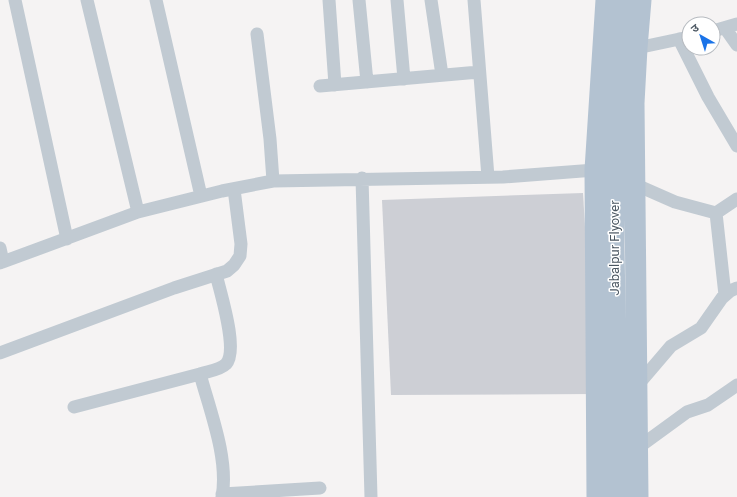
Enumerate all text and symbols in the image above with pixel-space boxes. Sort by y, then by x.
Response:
north arrow [681,16,721,56]
text: उ [688,21,702,36]
street label: Jabalpur Flyover [607,200,622,296]

